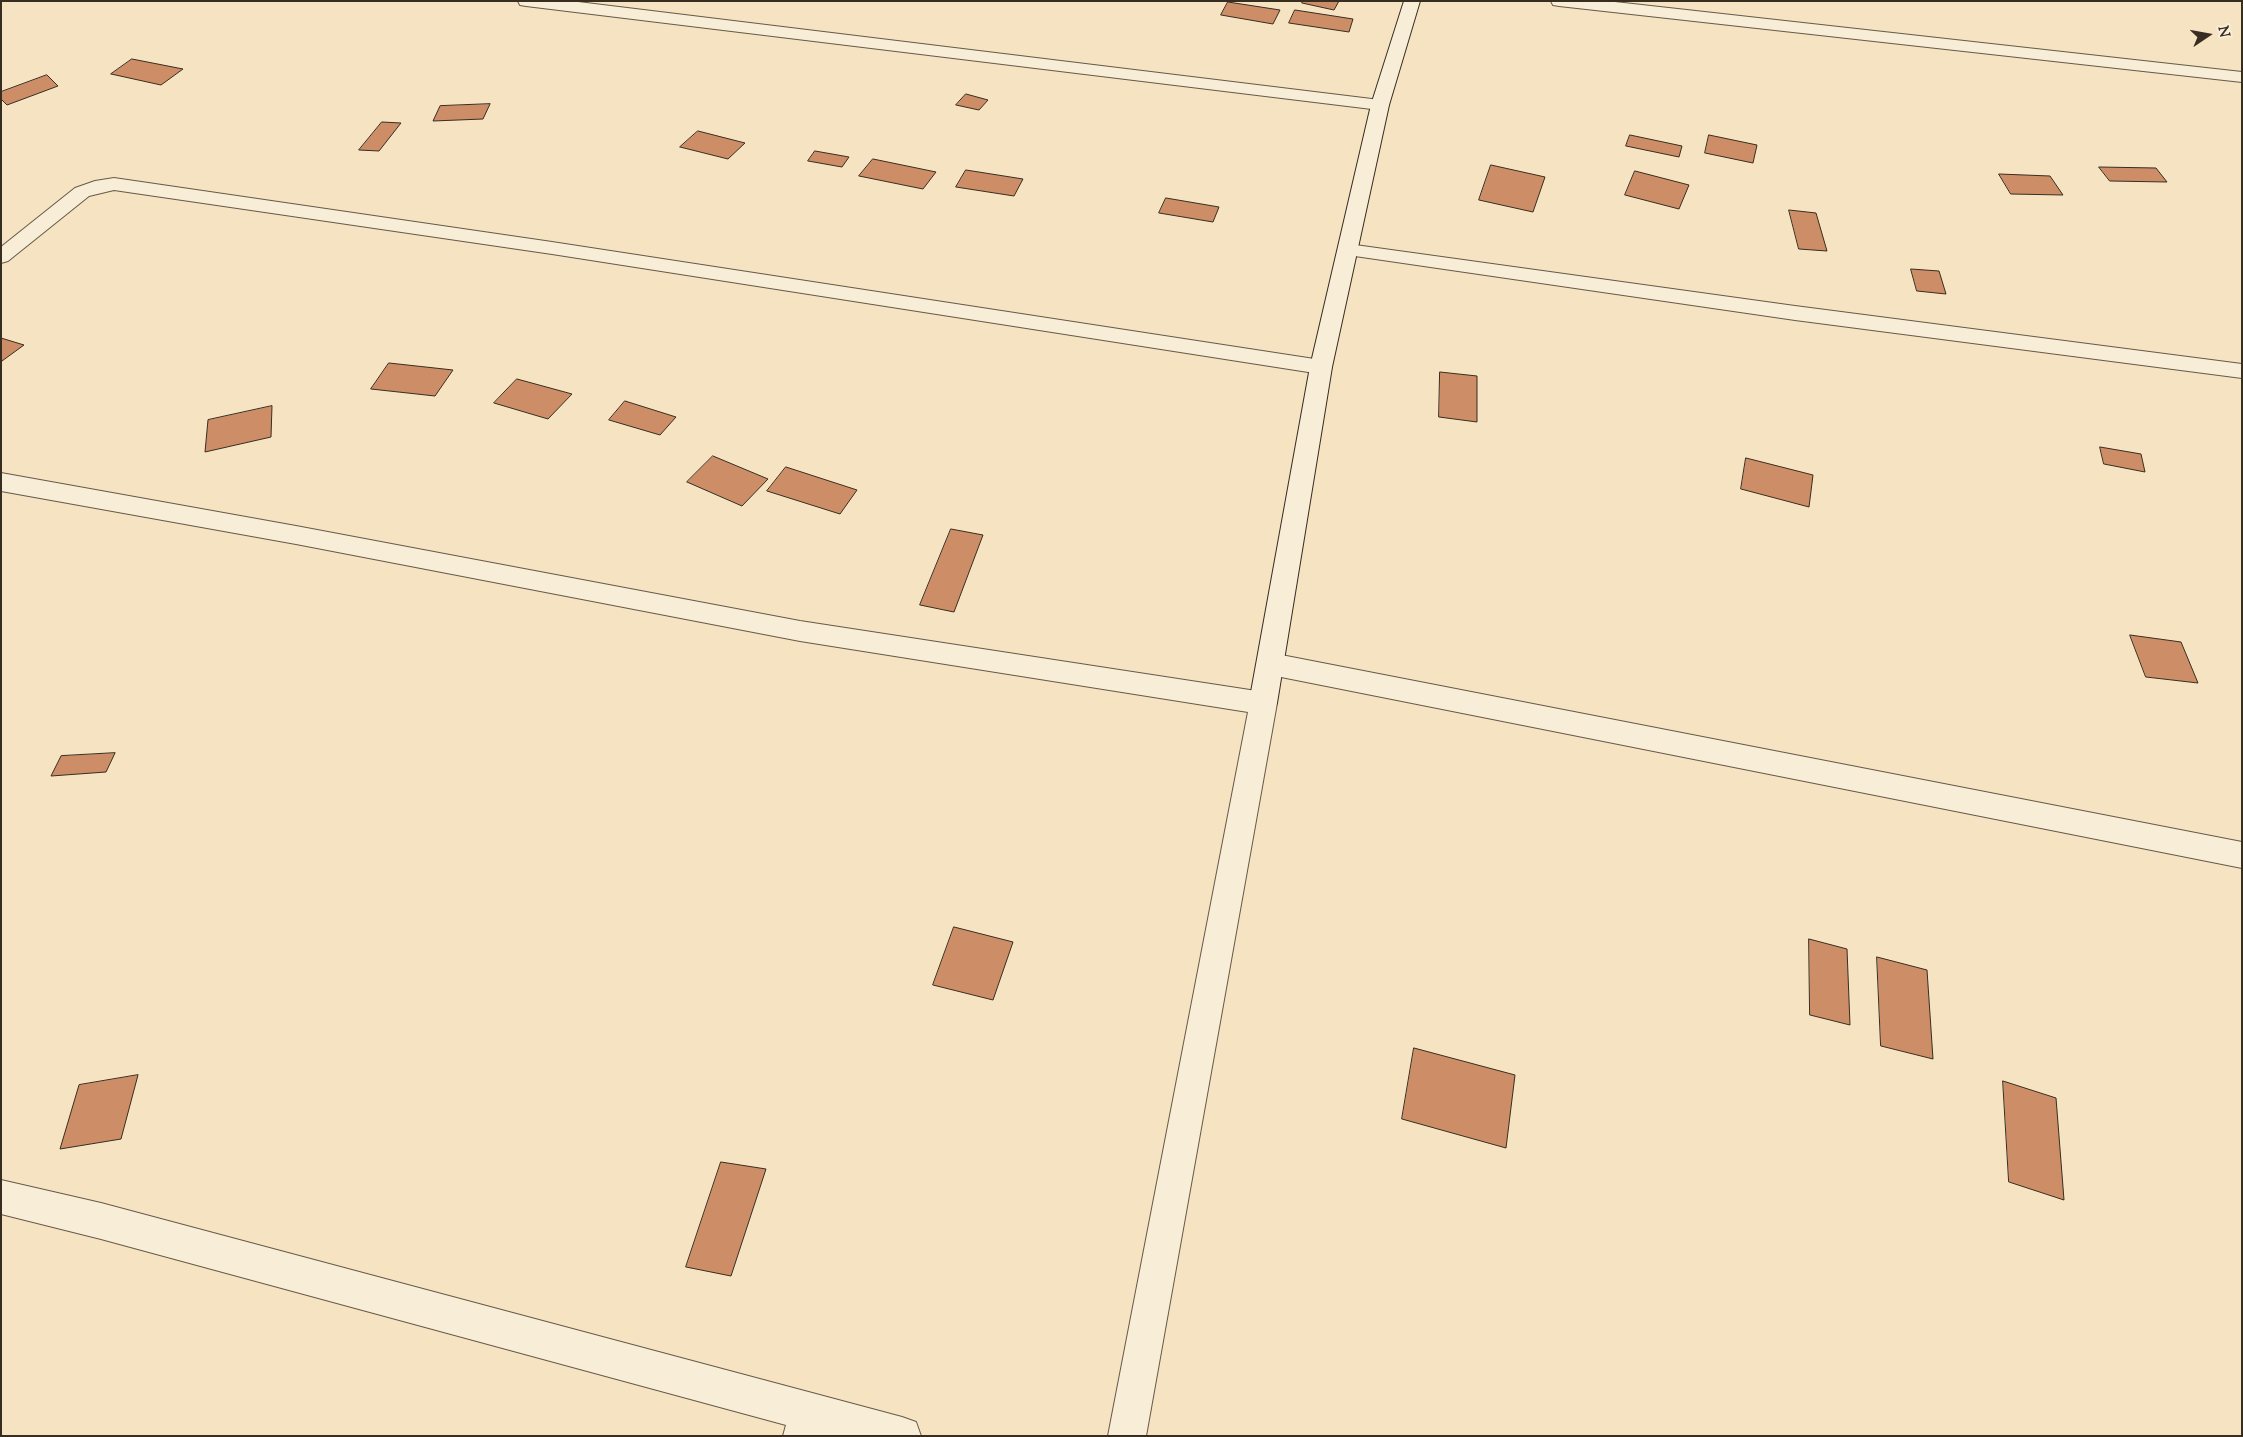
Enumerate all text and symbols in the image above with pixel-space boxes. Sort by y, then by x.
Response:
north arrow [2183,10,2233,60]
text: N [2212,24,2234,39]

